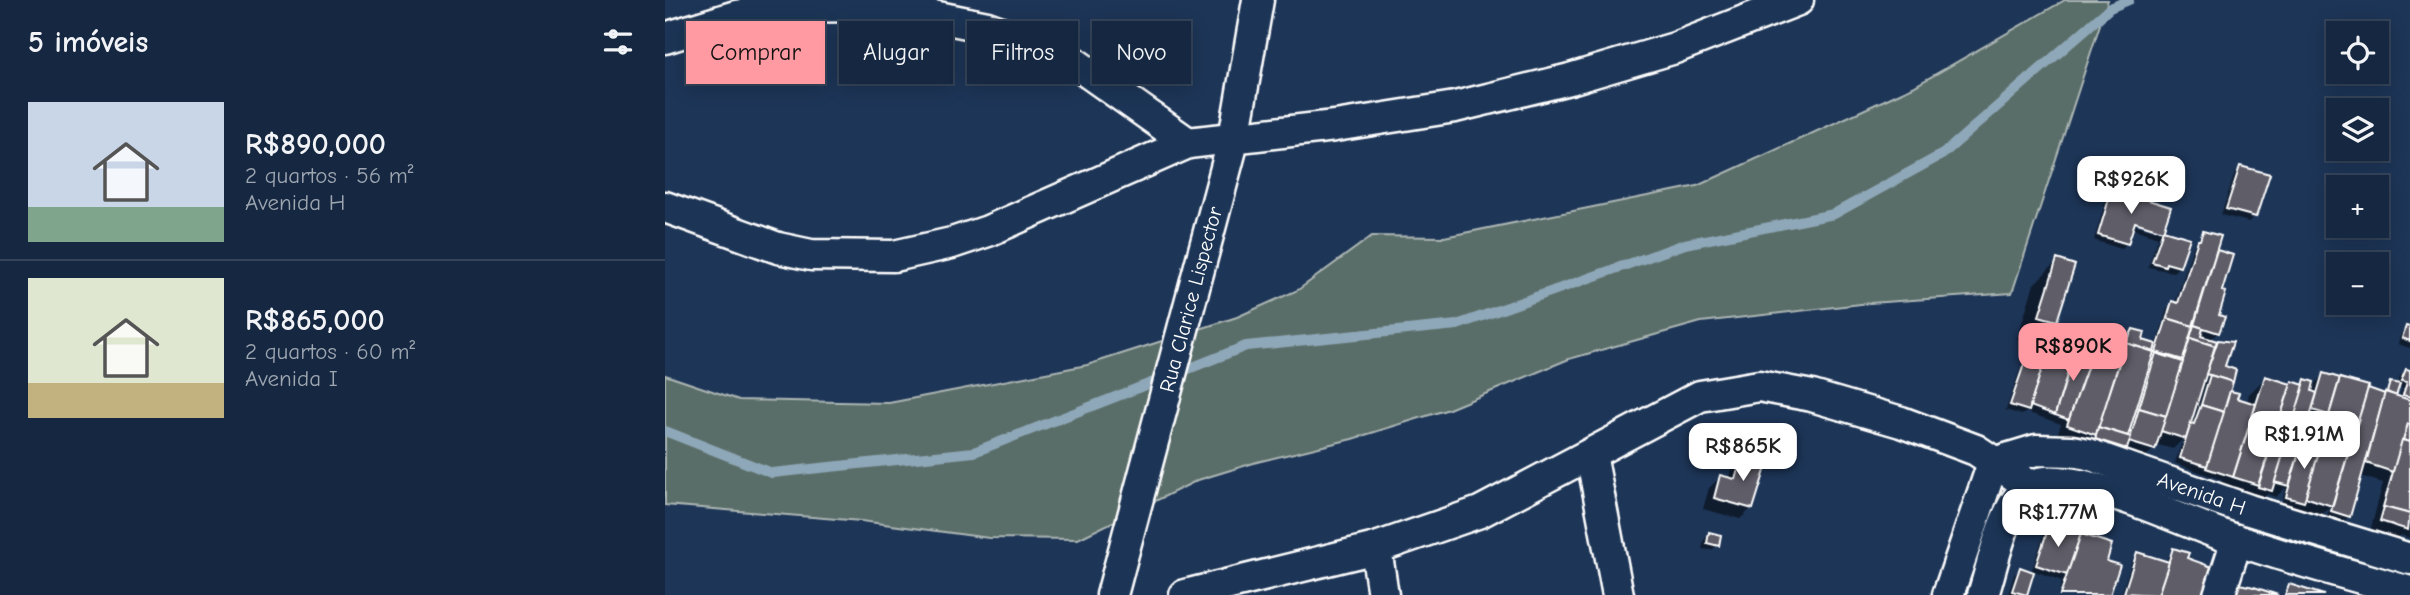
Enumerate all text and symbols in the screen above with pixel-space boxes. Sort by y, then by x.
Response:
chip: Comprar [686,21,825,84]
chip: Alugar [839,21,953,84]
chip: Filtros [967,21,1078,84]
chip: Novo [1092,21,1191,84]
map controls [2326,21,2389,315]
button: locate [2326,21,2389,84]
icon: filters [599,23,637,61]
text: 5 imóveis [28,25,148,60]
button: layers [2326,98,2389,161]
text: R$890,000 [245,127,386,162]
icon: home [84,130,168,214]
pin: R$926K [2074,156,2188,216]
text: 2 quartos · 56 m² [245,162,414,189]
text: R$926K [2093,165,2169,192]
button: + [2326,175,2389,238]
text: Avenida H [245,189,345,216]
street label: Rua Clarice Lispector [1155,203,1227,395]
button: − [2326,252,2389,315]
text: R$865,000 [245,303,385,338]
icon: home [84,306,168,390]
pin: R$890K [2016,324,2130,383]
text: R$890K [2034,332,2112,359]
text: 2 quartos · 60 m² [245,338,415,365]
text: Avenida I [245,365,338,392]
pin: R$1.91M [2239,412,2369,471]
text: R$1.91M [2264,420,2344,447]
pin: R$865K [1686,424,1800,483]
text: R$865K [1705,432,1781,459]
street label: Avenida H [2154,467,2249,520]
pin: R$1.77M [1993,490,2123,549]
text: R$1.77M [2018,498,2098,525]

